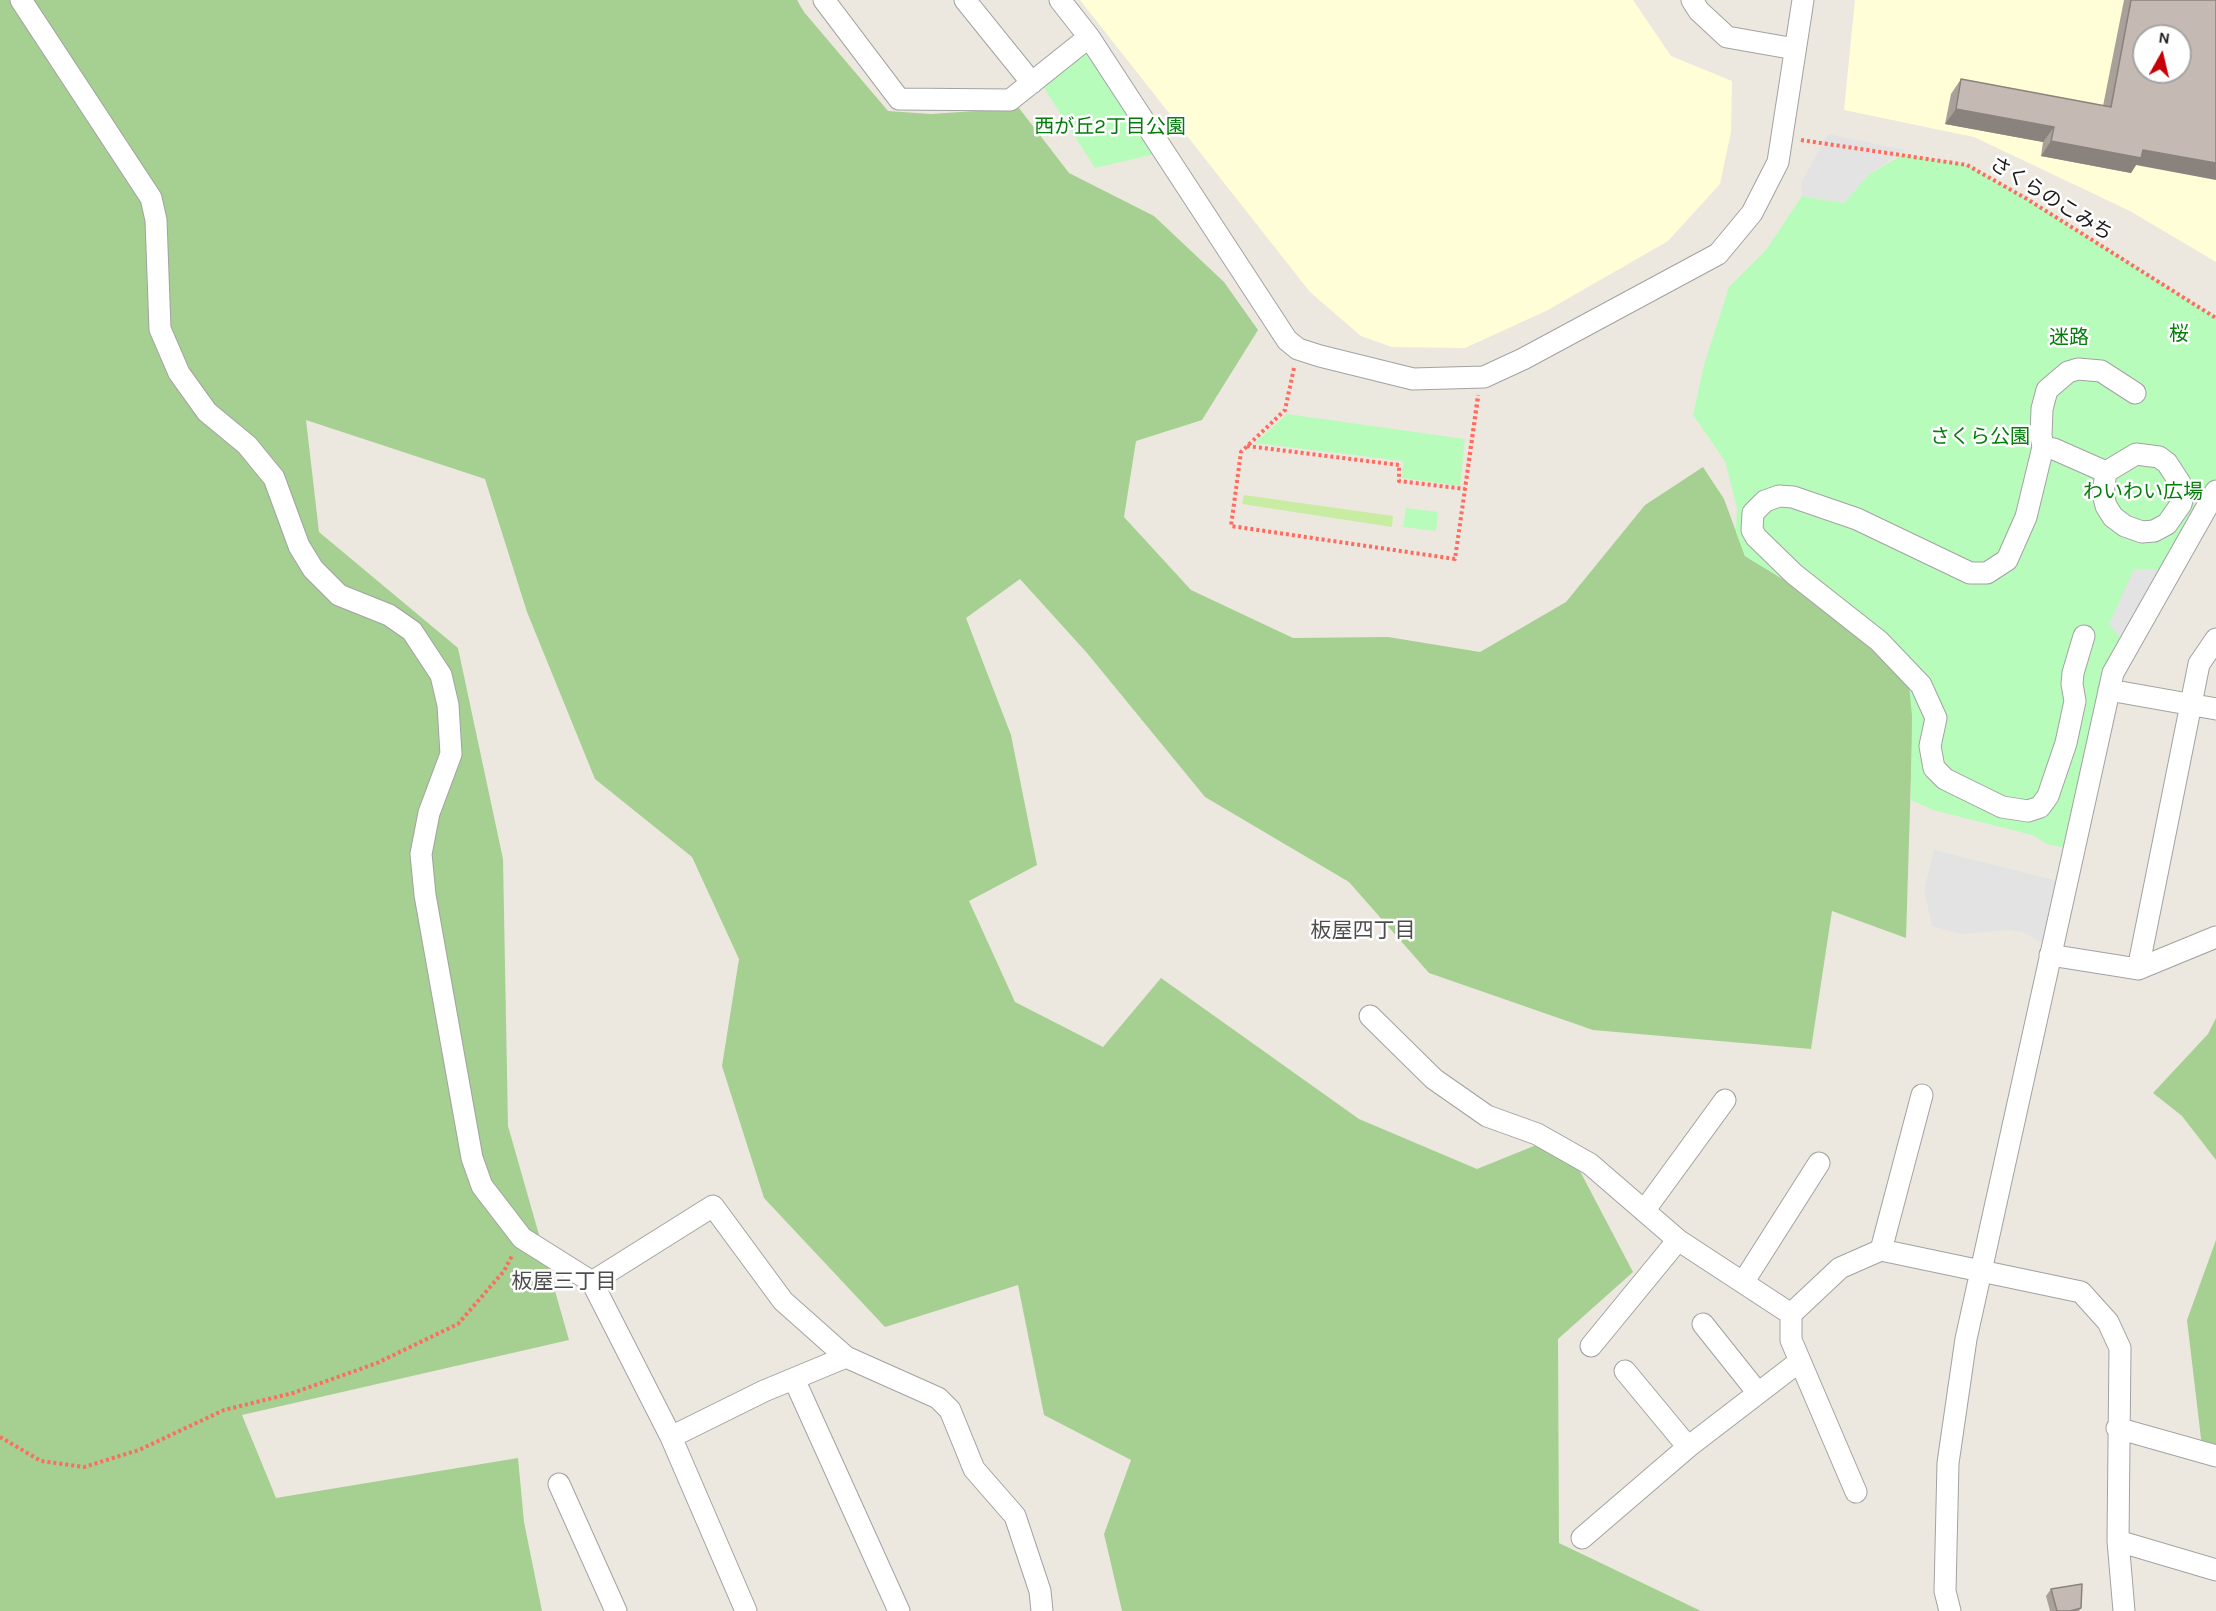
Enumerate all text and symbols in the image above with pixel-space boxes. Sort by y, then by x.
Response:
north arrow [2132,24,2192,84]
text: N [2157,27,2171,48]
park label: 西が丘2丁目公園 [1034,115,1186,139]
street label: さくらのこみち [1985,152,2117,246]
park label: 桜 [2169,322,2189,346]
park label: 迷路 [2049,326,2089,350]
park label: さくら公園 [1930,425,2030,449]
park label: わいわい広場 [2083,480,2203,504]
district label: 板屋四丁目 [1311,918,1415,944]
district label: 板屋三丁目 [512,1269,616,1295]

